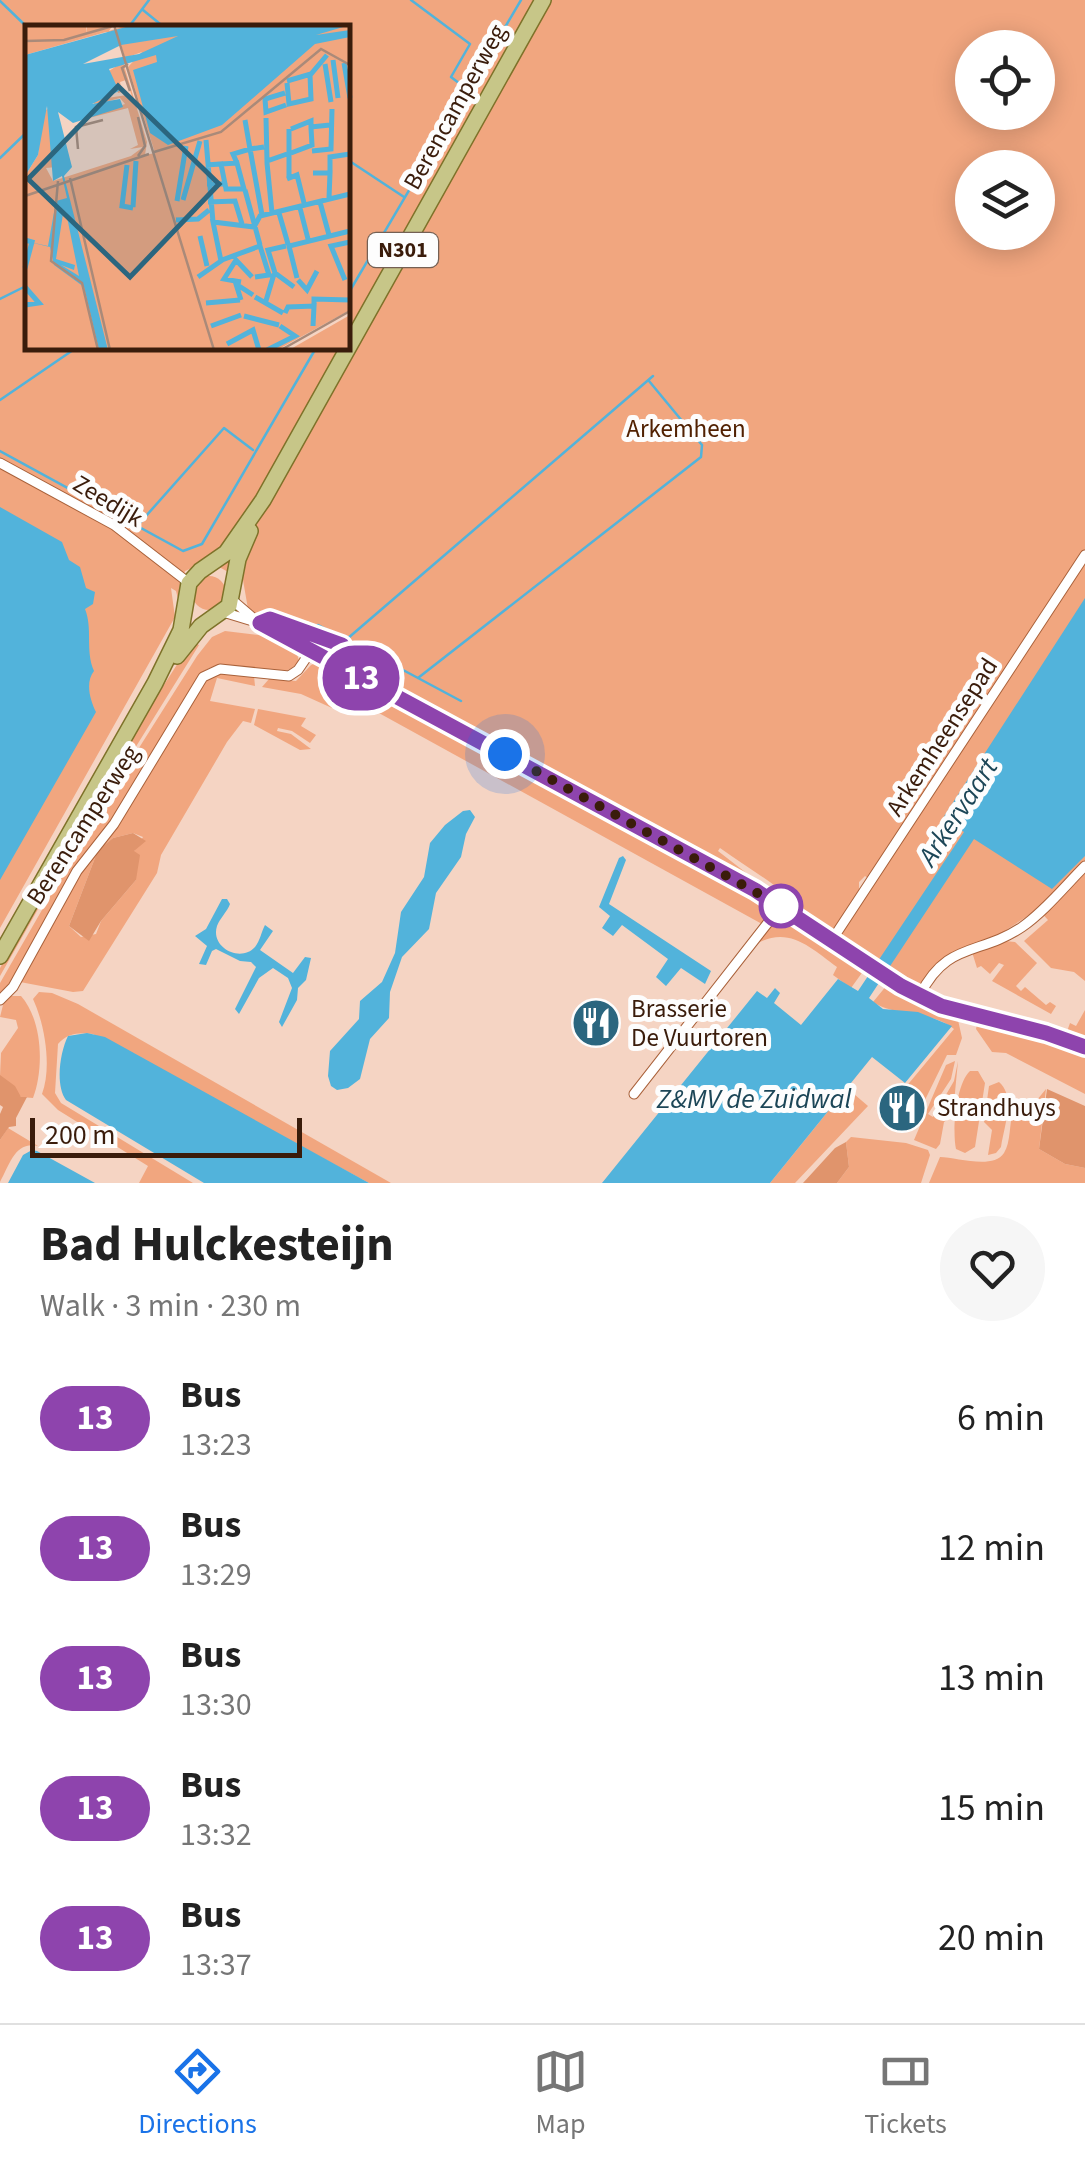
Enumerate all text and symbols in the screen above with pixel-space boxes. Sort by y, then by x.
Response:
street label: Berencamperweg [395,17,516,196]
inset map [25,25,350,350]
map controls [955,30,1055,250]
button: locate [955,30,1055,130]
button: layers [955,150,1055,250]
road number: N301 [368,233,438,267]
park label: Arkemheen [626,411,746,447]
street label: Zeedijk [66,466,151,536]
line badge: 13 [316,646,406,710]
street label: Arkemheensepad [877,651,1007,823]
text: 13 [343,653,379,703]
your location [480,729,530,779]
street label: Berencamperweg [18,738,148,912]
water label: Arkervaart [907,750,1008,875]
unlabelled marker [760,885,802,927]
place label: Brasserie De Vuurtoren [631,991,768,1056]
restaurant icon: Brasserie De Vuurtoren [570,997,622,1049]
water label: Z&MV de Zuidwal [655,1079,852,1119]
restaurant icon: Strandhuys [876,1082,928,1134]
place label: Strandhuys [937,1090,1056,1126]
scale bar [30,1113,302,1158]
text: 200 m [45,1115,116,1155]
text: Bad Hulckesteijn [40,1211,394,1279]
button: heart [940,1216,1045,1321]
text: Walk · 3 min · 230 m [40,1283,301,1329]
text: Bus [180,1368,241,1422]
text: 6 min [957,1391,1045,1445]
text: 13 [77,1393,113,1443]
text: 13:23 [180,1422,252,1468]
text: Bus [180,1498,241,1552]
text: 12 min [938,1521,1045,1575]
text: 13 [77,1523,113,1573]
text: 13:29 [180,1552,252,1598]
text: Bus [180,1628,241,1682]
text: 13 min [938,1651,1045,1705]
text: 13 [77,1653,113,1703]
text: 13:30 [180,1682,252,1728]
text: Bus [180,1758,241,1812]
text: 15 min [938,1781,1045,1835]
text: 13 [77,1783,113,1833]
text: 13:32 [180,1812,252,1858]
text: Bus [180,1888,241,1942]
text: 20 min [938,1911,1045,1965]
text: 13 [77,1913,113,1963]
text: 13:37 [180,1942,252,1988]
tab: Directions [138,2044,257,2144]
tab: Map [533,2044,588,2144]
tab: Tickets [864,2044,947,2144]

